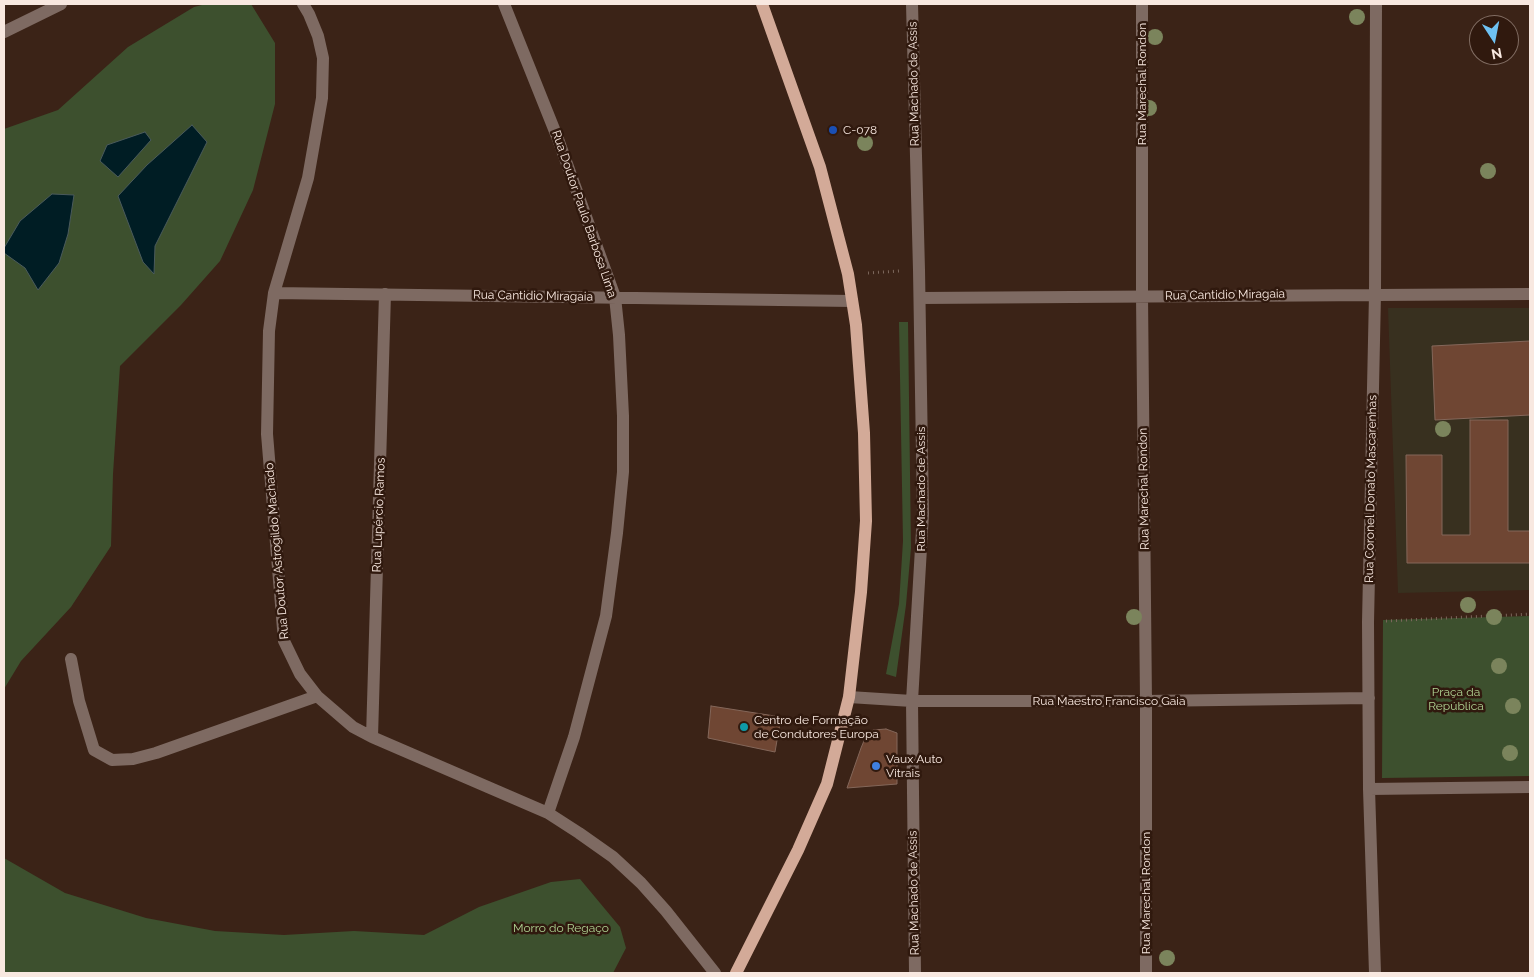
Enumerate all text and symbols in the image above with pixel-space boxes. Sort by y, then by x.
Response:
north arrow [1469,15,1519,65]
street label: Rua Machado de Assis [906,21,922,147]
street label: Rua Marechal Rondon [1135,23,1149,145]
text: N [1490,45,1503,63]
place label: C-078 [843,123,877,137]
marker: C-078 [827,124,839,136]
street label: Rua Doutor Paulo Barbosa Lima [549,128,619,300]
street label: Rua Cantidio Miragaia [1165,287,1285,303]
street label: Rua Cantidio Miragaia [473,288,593,304]
street label: Rua Coronel Donato Mascarenhas [1362,395,1380,583]
street label: Rua Machado de Assis [914,427,928,551]
street label: Rua Marechal Rondon [1136,428,1152,550]
street label: Rua Lupércio Ramos [370,457,388,573]
street label: Rua Doutor Astrogildo Machado [262,462,292,640]
park label: Praça da República [1428,685,1484,713]
street label: Rua Maestro Francisco Gaia [1033,694,1185,708]
place label: Centro de Formação de Condutores Europa [754,713,879,741]
marker: Centro de Formação de Condutores Europa [738,721,750,733]
place label: Vaux Auto Vitrais [886,752,942,780]
marker: Vaux Auto Vitrais [870,760,882,772]
street label: Rua Machado de Assis [906,830,922,956]
street label: Rua Marechal Rondon [1139,832,1153,954]
park label: Morro do Regaço [513,921,609,935]

